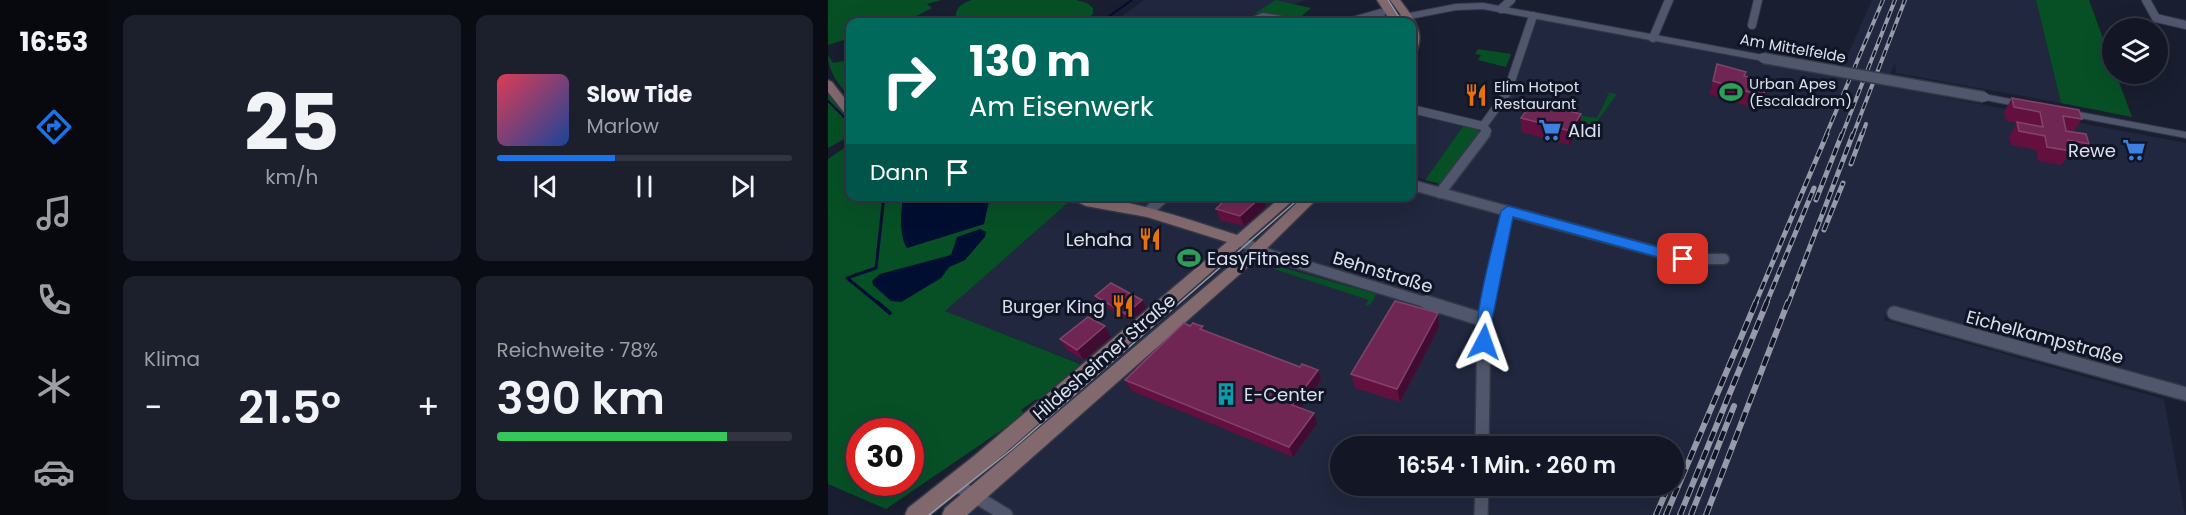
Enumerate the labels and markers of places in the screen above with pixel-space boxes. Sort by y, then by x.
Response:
place label: Urban Apes (Escaladrom) [1749,73,1852,111]
place label: Elim Hotpot Restaurant [1494,76,1579,114]
sports icon: Urban Apes (Escaladrom) [1718,79,1744,105]
restaurant icon: Elim Hotpot Restaurant [1463,82,1489,108]
supermarket icon: Aldi [1537,117,1563,143]
place label: Aldi [1568,118,1601,143]
supermarket icon: Rewe [2121,137,2147,163]
place label: Rewe [2068,138,2116,163]
restaurant icon: Lehaha [1137,226,1163,252]
place label: Lehaha [1066,227,1132,252]
pin [1657,233,1708,284]
sports icon: EasyFitness [1176,245,1202,271]
place label: EasyFitness [1207,246,1309,271]
restaurant icon: Burger King [1110,293,1136,319]
place label: Burger King [1002,294,1105,319]
building icon: E-Center [1213,381,1239,407]
place label: E-Center [1244,382,1324,407]

